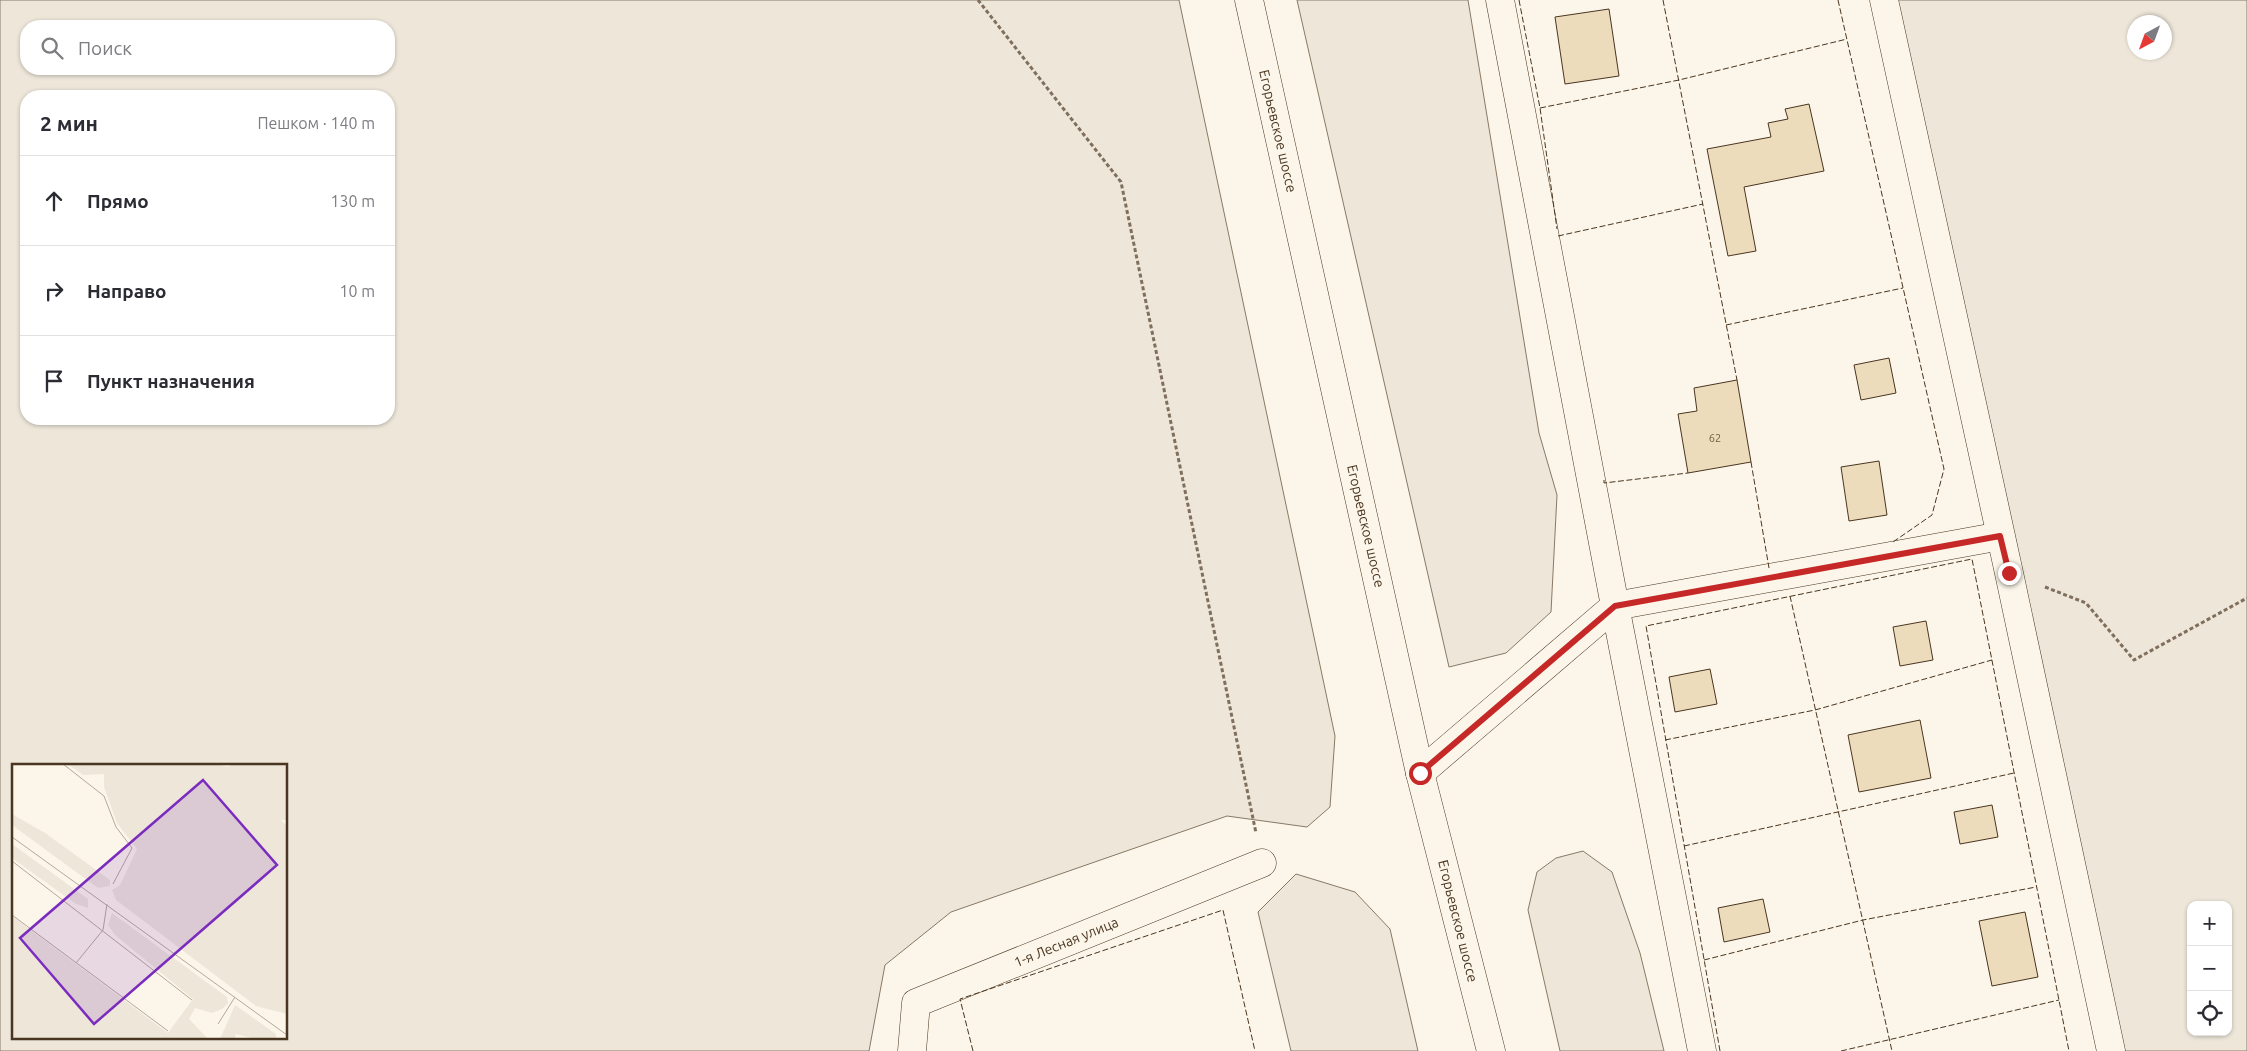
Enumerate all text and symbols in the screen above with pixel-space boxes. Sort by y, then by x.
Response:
north arrow [2127,15,2172,60]
search box [20,20,395,75]
icon: search [38,34,66,62]
text: Поиск [78,37,132,59]
street label: Егорьевское шоссе [1256,68,1300,194]
text: 2 мин [40,111,98,135]
text: Пешком · 140 m [257,114,375,132]
icon: ahead [40,187,68,215]
text: Прямо [87,190,149,212]
text: 130 m [330,192,375,210]
icon: right [40,277,68,305]
text: Направо [87,280,167,302]
text: 10 m [339,282,375,300]
icon: arrive [40,367,68,395]
text: Пункт назначения [87,370,255,392]
house number: 62 [1709,432,1721,444]
street label: Егорьевское шоссе [1344,463,1388,589]
route end [1998,562,2021,585]
route start [1409,762,1432,785]
inset map [12,764,288,1038]
street label: Егорьевское шоссе [1435,858,1481,984]
map controls [2187,901,2232,1036]
button: + [2187,901,2232,946]
street label: 1-я Лесная улица [1012,914,1120,970]
button: − [2187,946,2232,991]
button: locate [2187,991,2232,1036]

